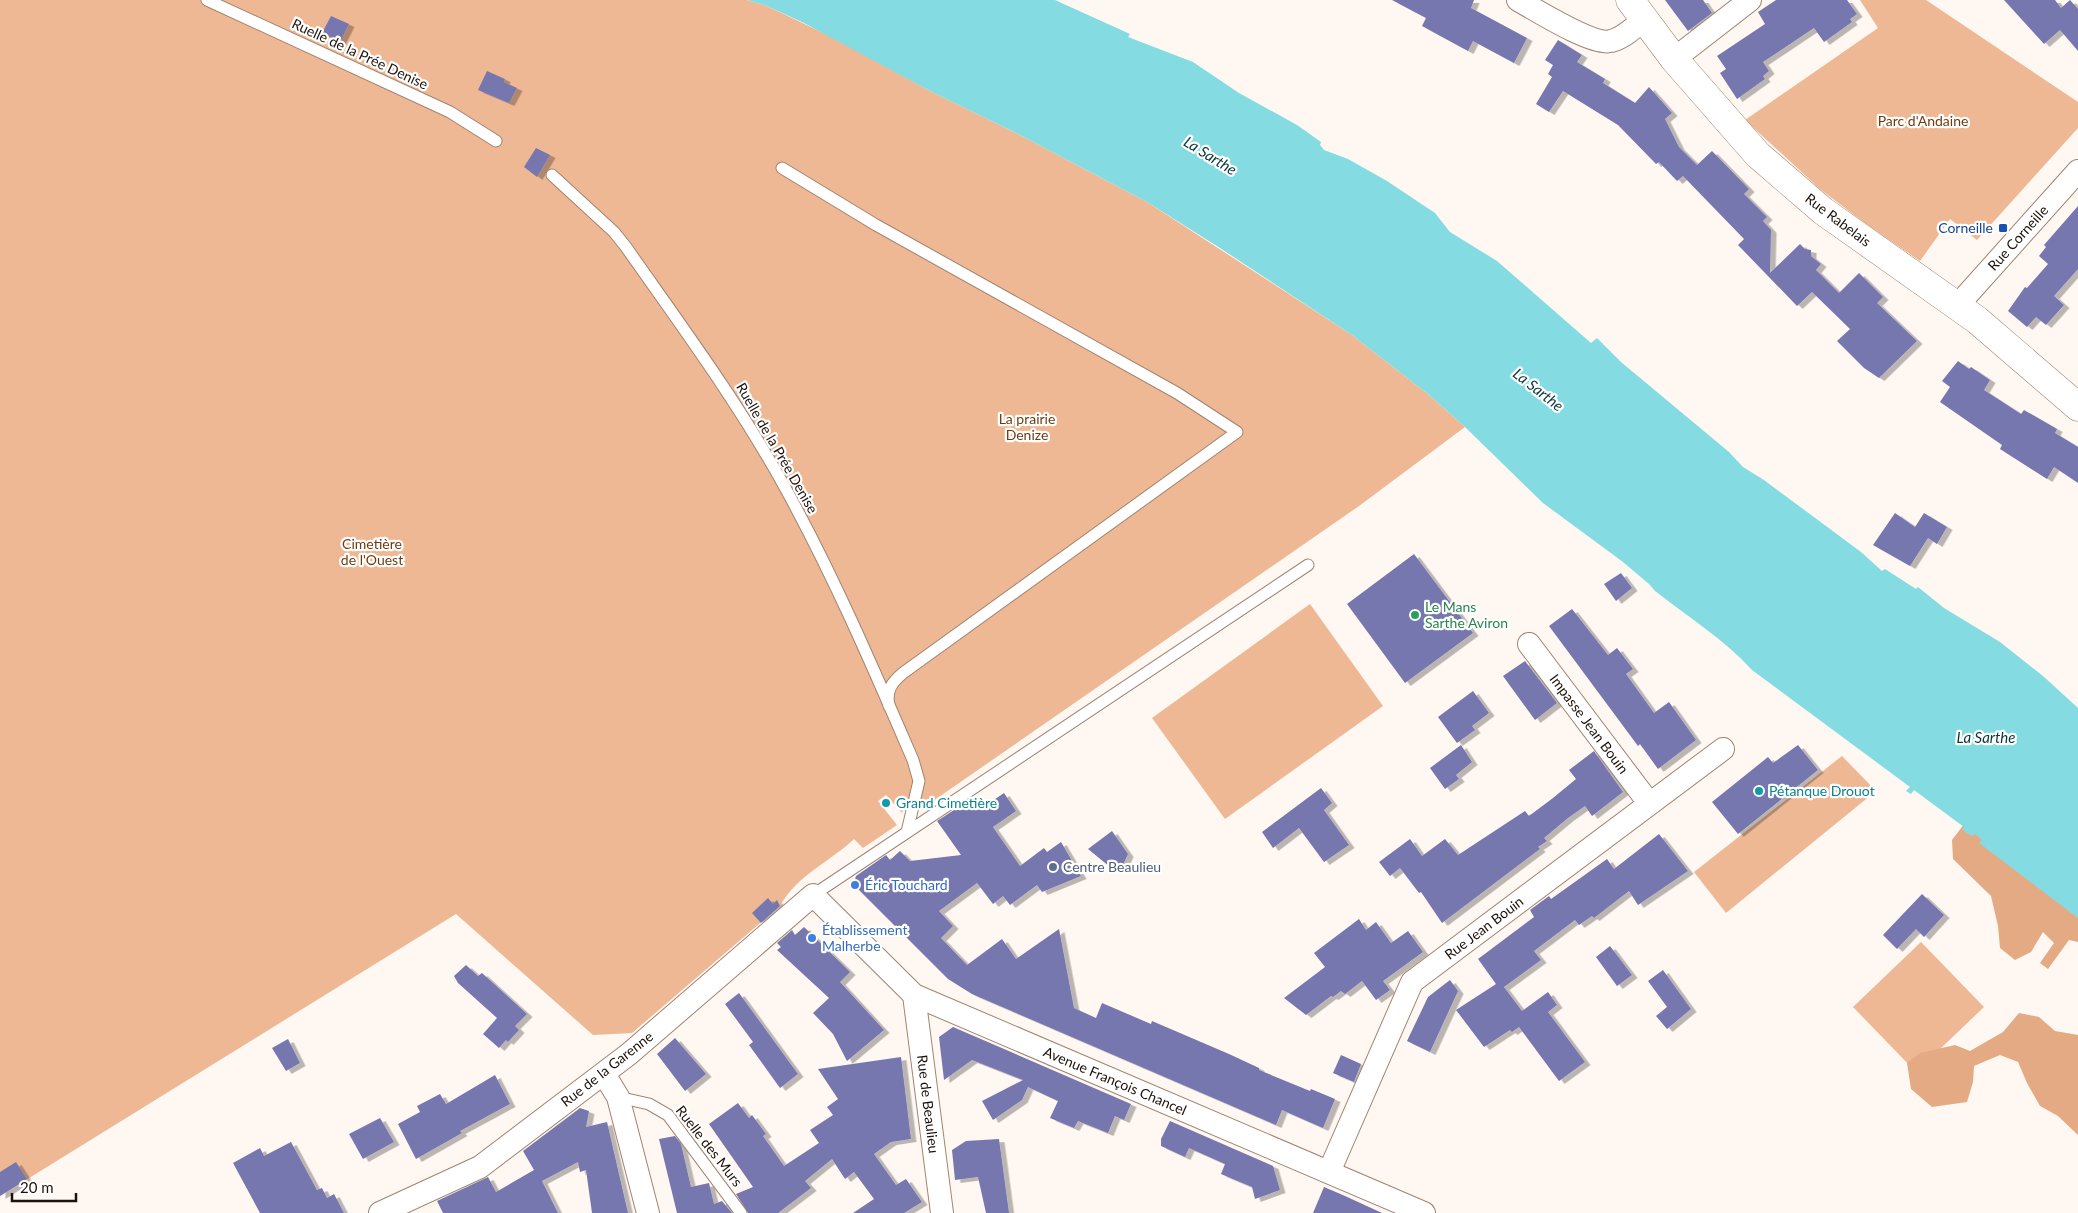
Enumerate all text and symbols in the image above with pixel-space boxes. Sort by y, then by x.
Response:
street label: Ruelle de la Prée Denise [290,15,431,93]
park label: Parc d'Andaine [1878,112,1968,129]
water label: La Sarthe [1181,132,1240,178]
street label: Rue Rabelais [1802,189,1874,250]
street label: Rue Corneille [1984,201,2051,274]
place label: Corneille [1938,219,1993,236]
marker: Corneille [1997,222,2009,234]
water label: La Sarthe [1510,364,1567,414]
street label: Ruelle de la Prée Denise [733,379,822,516]
park label: La prairie Denize [999,410,1055,443]
park label: Cimetière de l'Ouest [341,535,403,568]
place label: Le Mans Sarthe Aviron [1425,598,1508,631]
marker: Le Mans Sarthe Aviron [1409,609,1421,621]
street label: Impasse Jean Bouin [1546,671,1632,777]
water label: La Sarthe [1957,728,2015,746]
place label: Pétanque Drouot [1769,782,1875,799]
marker: Pétanque Drouot [1753,785,1765,797]
place label: Grand Cimetière [896,794,997,811]
marker: Grand Cimetière [880,797,892,809]
place label: Centre Beaulieu [1063,858,1161,875]
marker: Centre Beaulieu [1047,861,1059,873]
place label: Éric Touchard [865,876,948,893]
marker: Éric Touchard [849,879,861,891]
street label: Rue Jean Bouin [1441,892,1526,963]
place label: Établissement Malherbe [822,921,907,954]
marker: Établissement Malherbe [806,932,818,944]
street label: Rue de la Garenne [557,1027,656,1110]
street label: Avenue François Chancel [1041,1043,1189,1118]
street label: Rue de Beaulieu [914,1054,943,1154]
street label: Ruelle des Murs [673,1102,746,1190]
scale bar [12,1170,76,1202]
text: 20 m [20,1178,54,1196]

